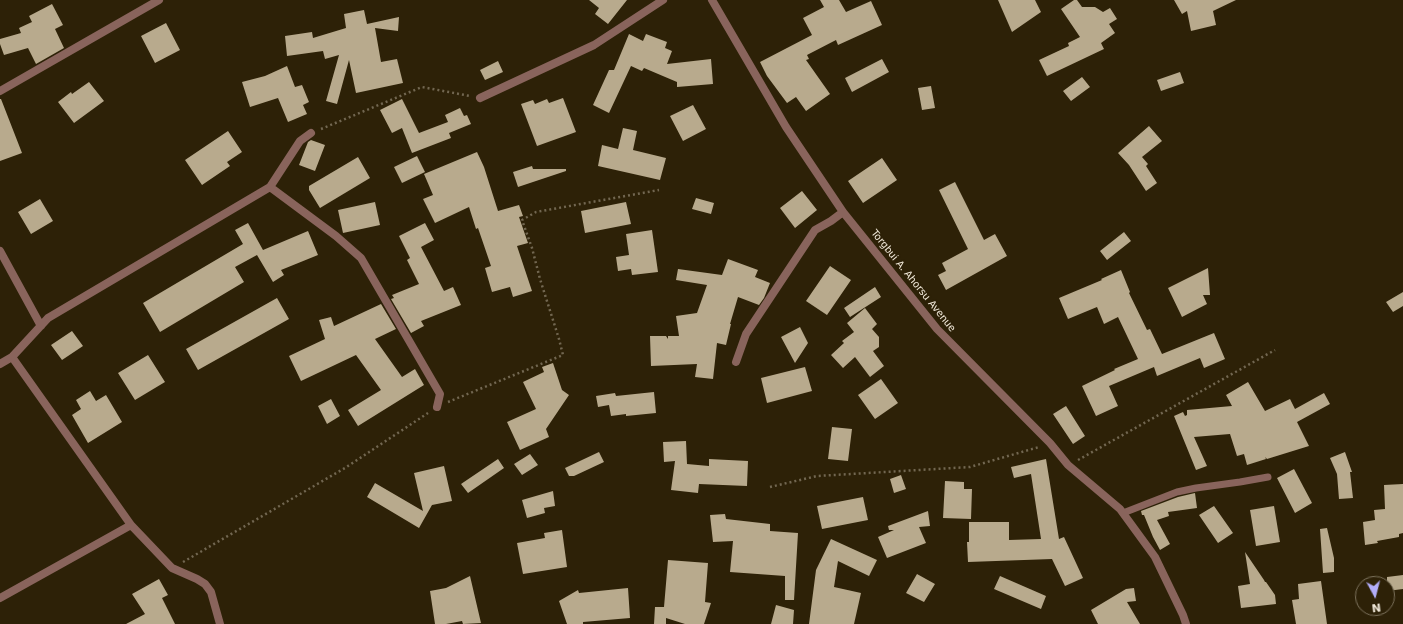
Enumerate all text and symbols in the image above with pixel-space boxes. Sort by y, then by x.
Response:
street label: Torgbui A. Ahorsu Avenue [868,228,958,334]
north arrow [1355,576,1395,616]
text: N [1371,600,1382,614]

